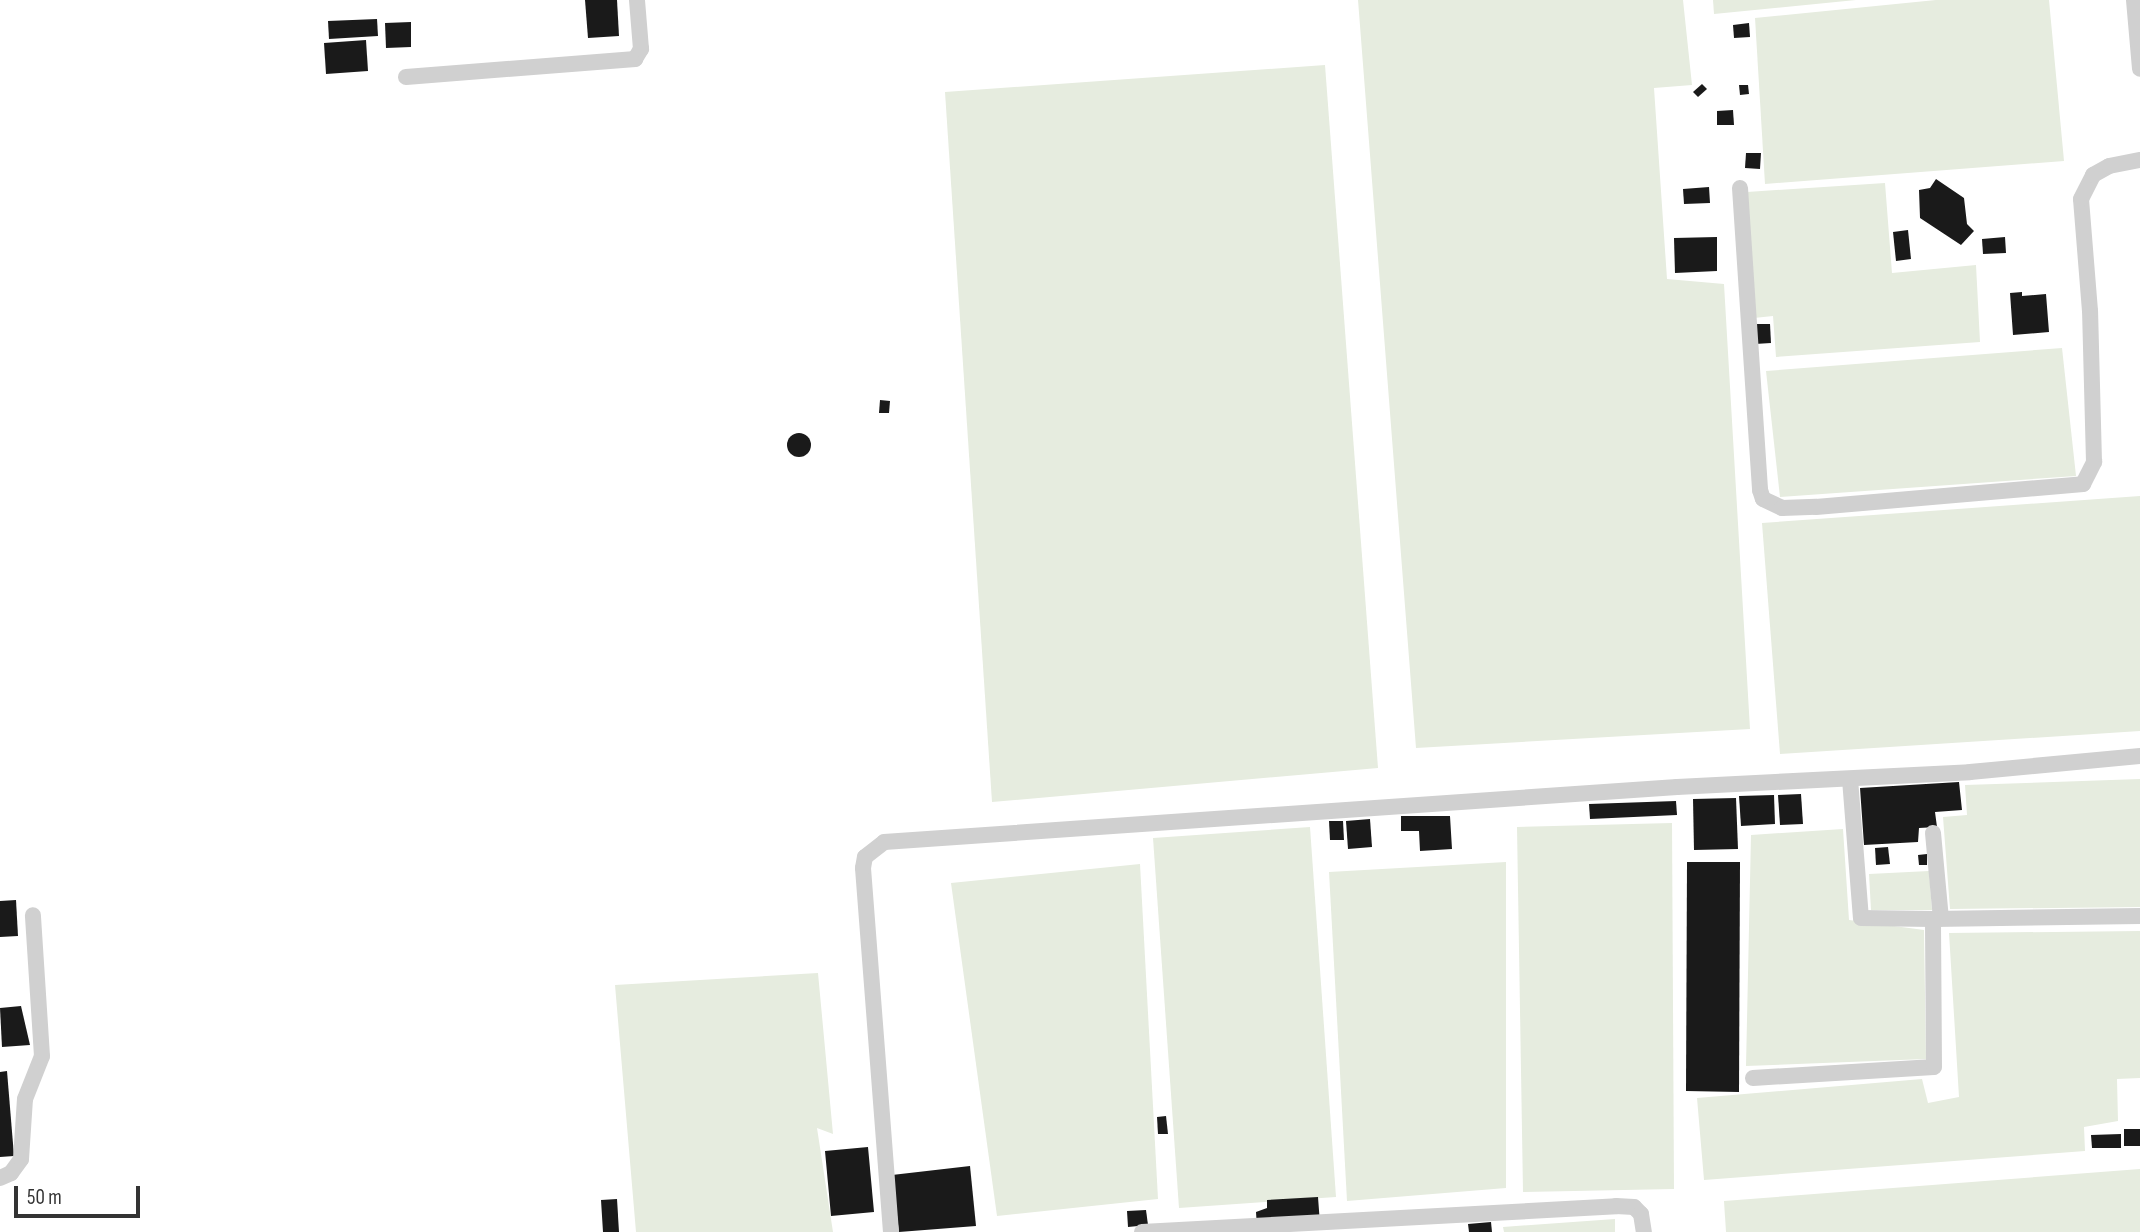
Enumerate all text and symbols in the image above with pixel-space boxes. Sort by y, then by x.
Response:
scale bar [18,1172,144,1216]
text: 50 m [27,1185,62,1210]

